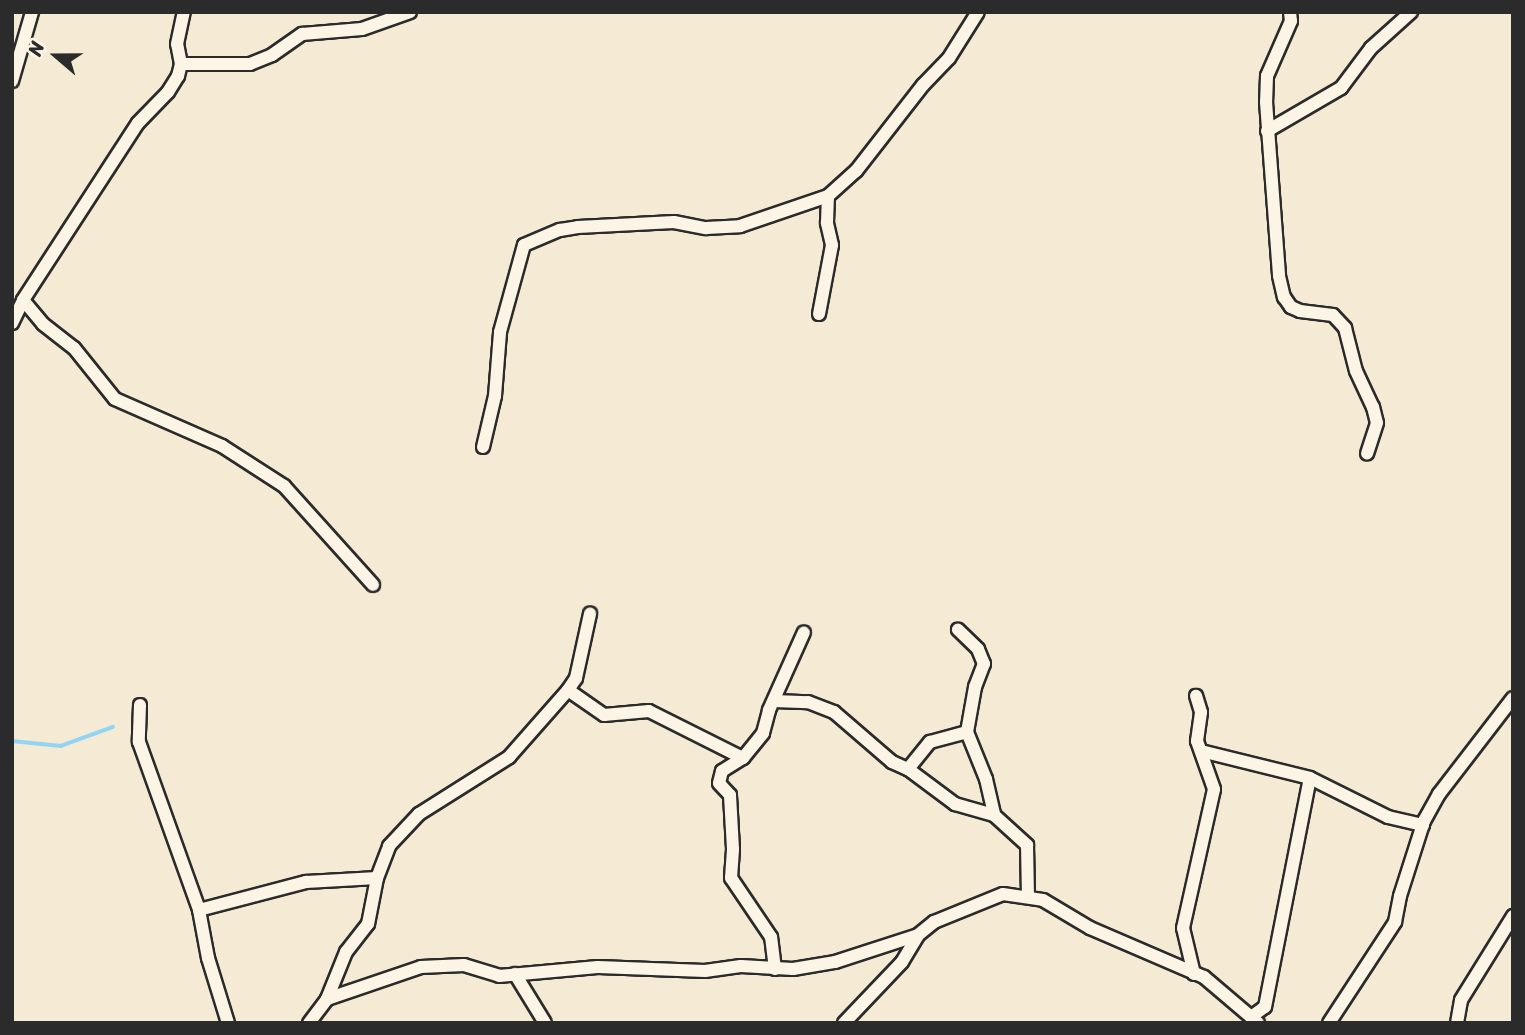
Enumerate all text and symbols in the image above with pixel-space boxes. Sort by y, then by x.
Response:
north arrow [21,21,91,91]
text: N [18,37,54,60]

